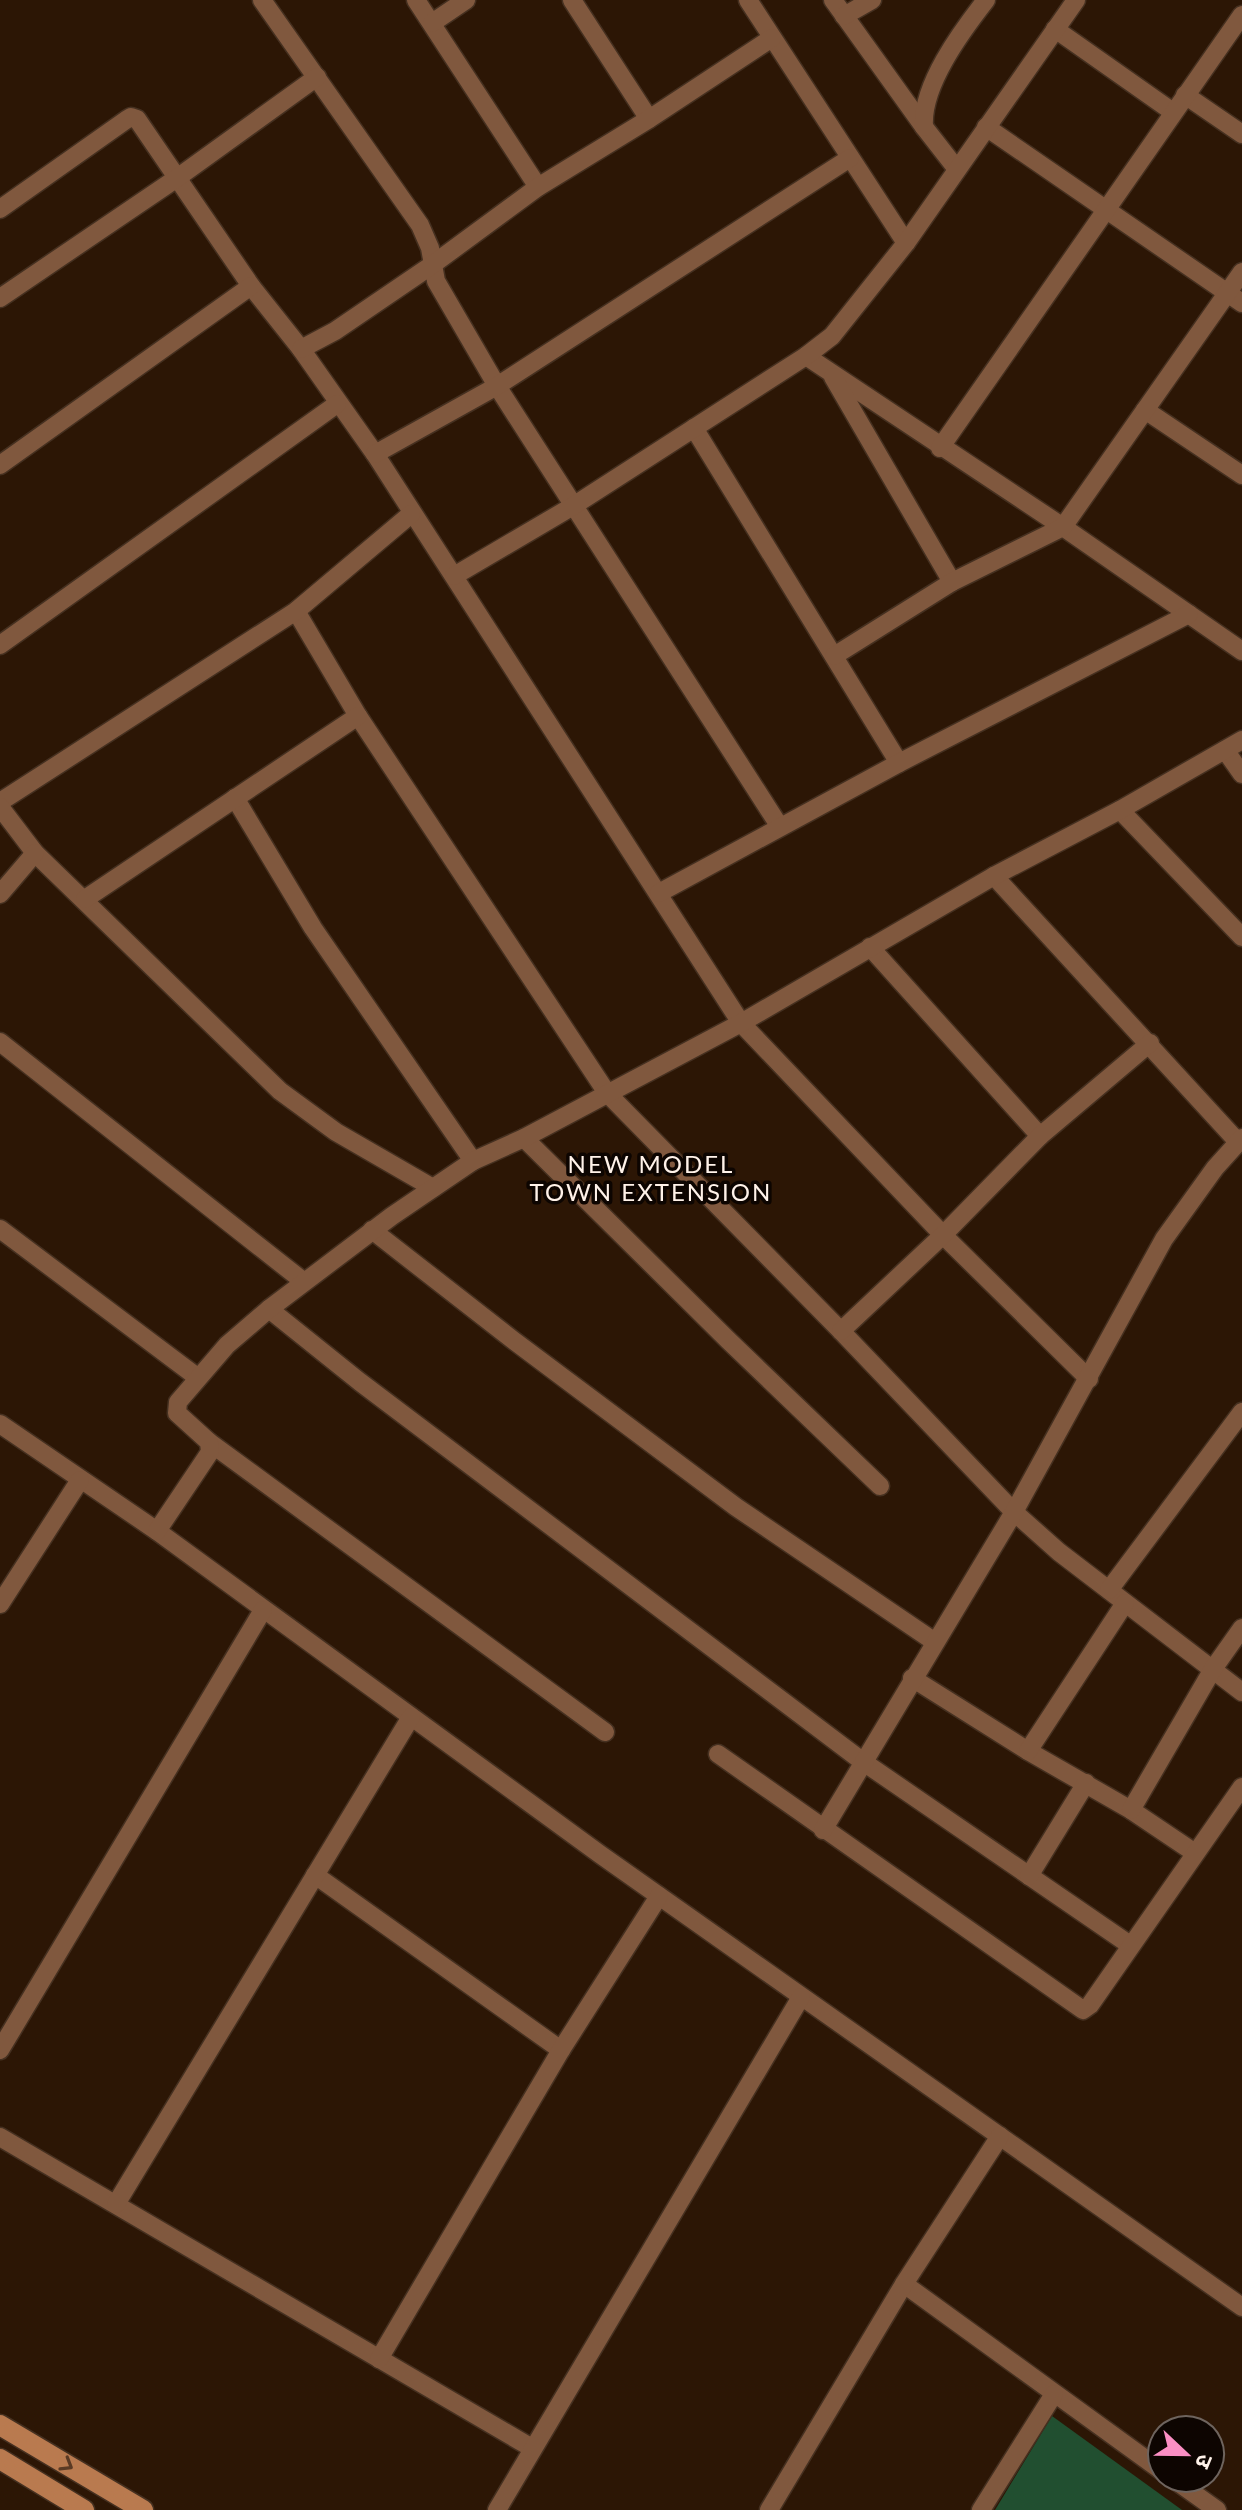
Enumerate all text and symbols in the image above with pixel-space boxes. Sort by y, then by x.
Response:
district label: NEW MODEL TOWN EXTENSION [530,1149,772,1206]
north arrow [1146,2414,1226,2494]
text: उ [1190,2451,1220,2474]
one-way arrow [58,2455,73,2471]

